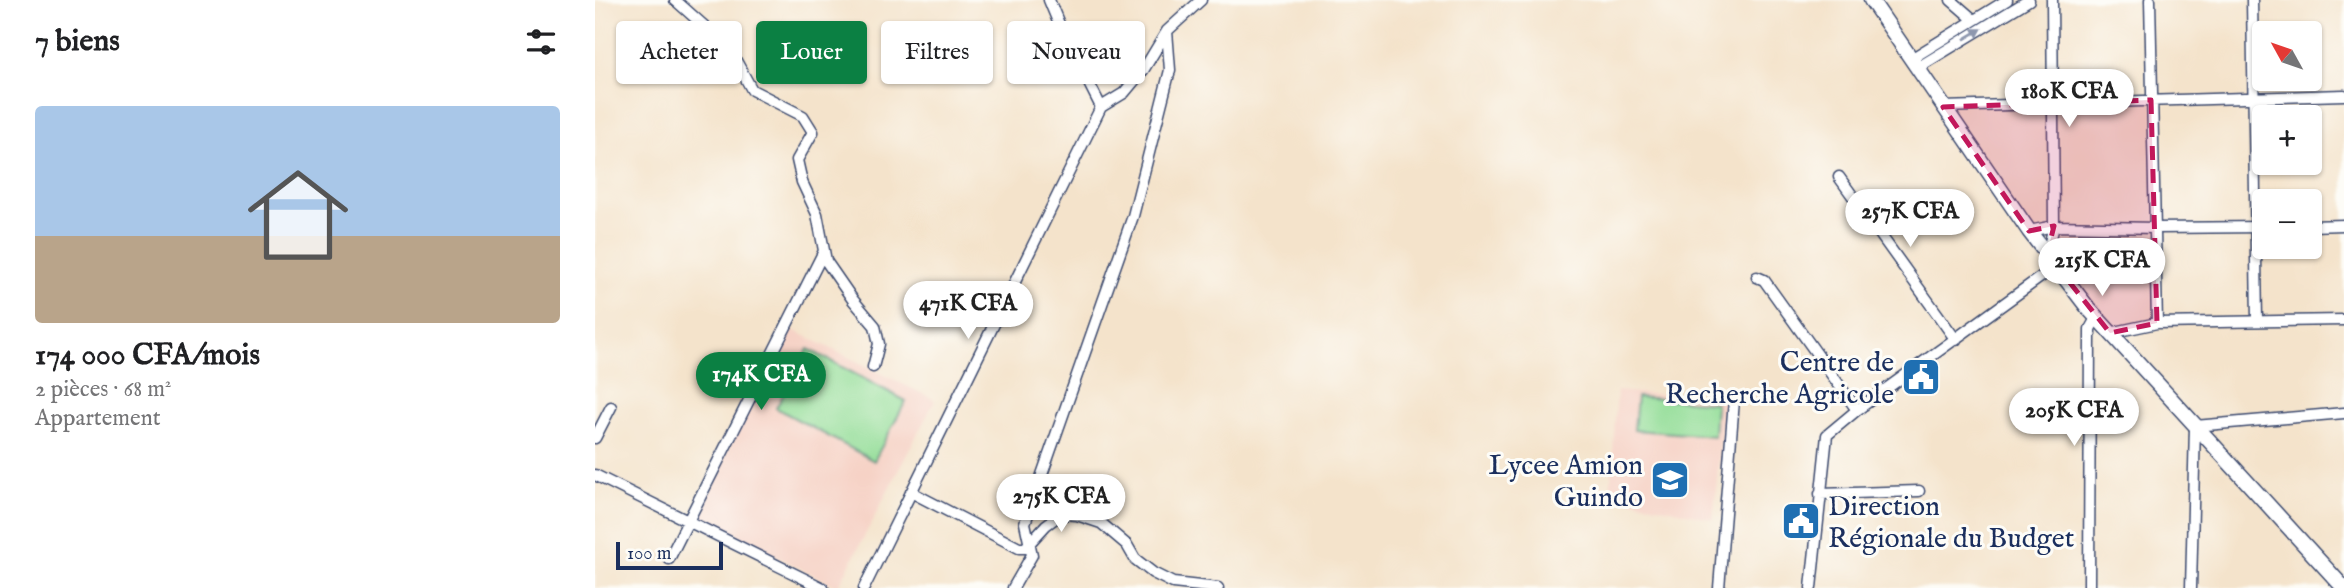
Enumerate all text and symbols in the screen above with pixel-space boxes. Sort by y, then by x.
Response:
chip: Acheter [616,21,742,84]
chip: Louer [756,21,867,84]
chip: Filtres [881,21,993,84]
chip: Nouveau [1007,21,1145,84]
north arrow [2252,21,2322,91]
map controls [2252,21,2322,259]
text: 7 biens [35,23,120,61]
icon: filters [522,23,560,61]
one-way arrow [1963,28,1983,41]
pin: 180K CFA [1997,69,2141,129]
text: 180K CFA [2021,77,2117,106]
button: + [2252,105,2322,175]
icon: home [235,152,361,278]
button: − [2252,189,2322,259]
pin: 257K CFA [1838,190,1982,249]
text: 257K CFA [1861,197,1959,226]
pin: 215K CFA [2030,238,2174,298]
text: 215K CFA [2054,246,2150,275]
pin: 471K CFA [896,282,1040,341]
text: 471K CFA [919,289,1017,318]
text: 174 000 CFA/mois [35,337,260,375]
place label: Centre de Recherche Agricole [1665,346,1894,413]
pin: 174K CFA [689,352,833,412]
public building icon: Centre de Recherche Agricole [1900,356,1942,398]
text: 174K CFA [712,360,810,389]
text: 2 pièces · 68 m² [35,375,171,404]
pin: 205K CFA [2002,388,2146,448]
text: 205K CFA [2025,396,2123,425]
text: Appartement [35,404,161,433]
place label: Lycee Amion Guindo [1489,449,1643,516]
school or university icon: Lycee Amion Guindo [1649,459,1691,501]
pin: 275K CFA [989,475,1133,534]
text: 275K CFA [1012,482,1110,511]
place label: Direction Régionale du Budget [1828,490,2075,557]
public building icon: Direction Régionale du Budget [1780,500,1822,542]
scale bar [616,539,723,571]
text: 100 m [627,542,671,566]

